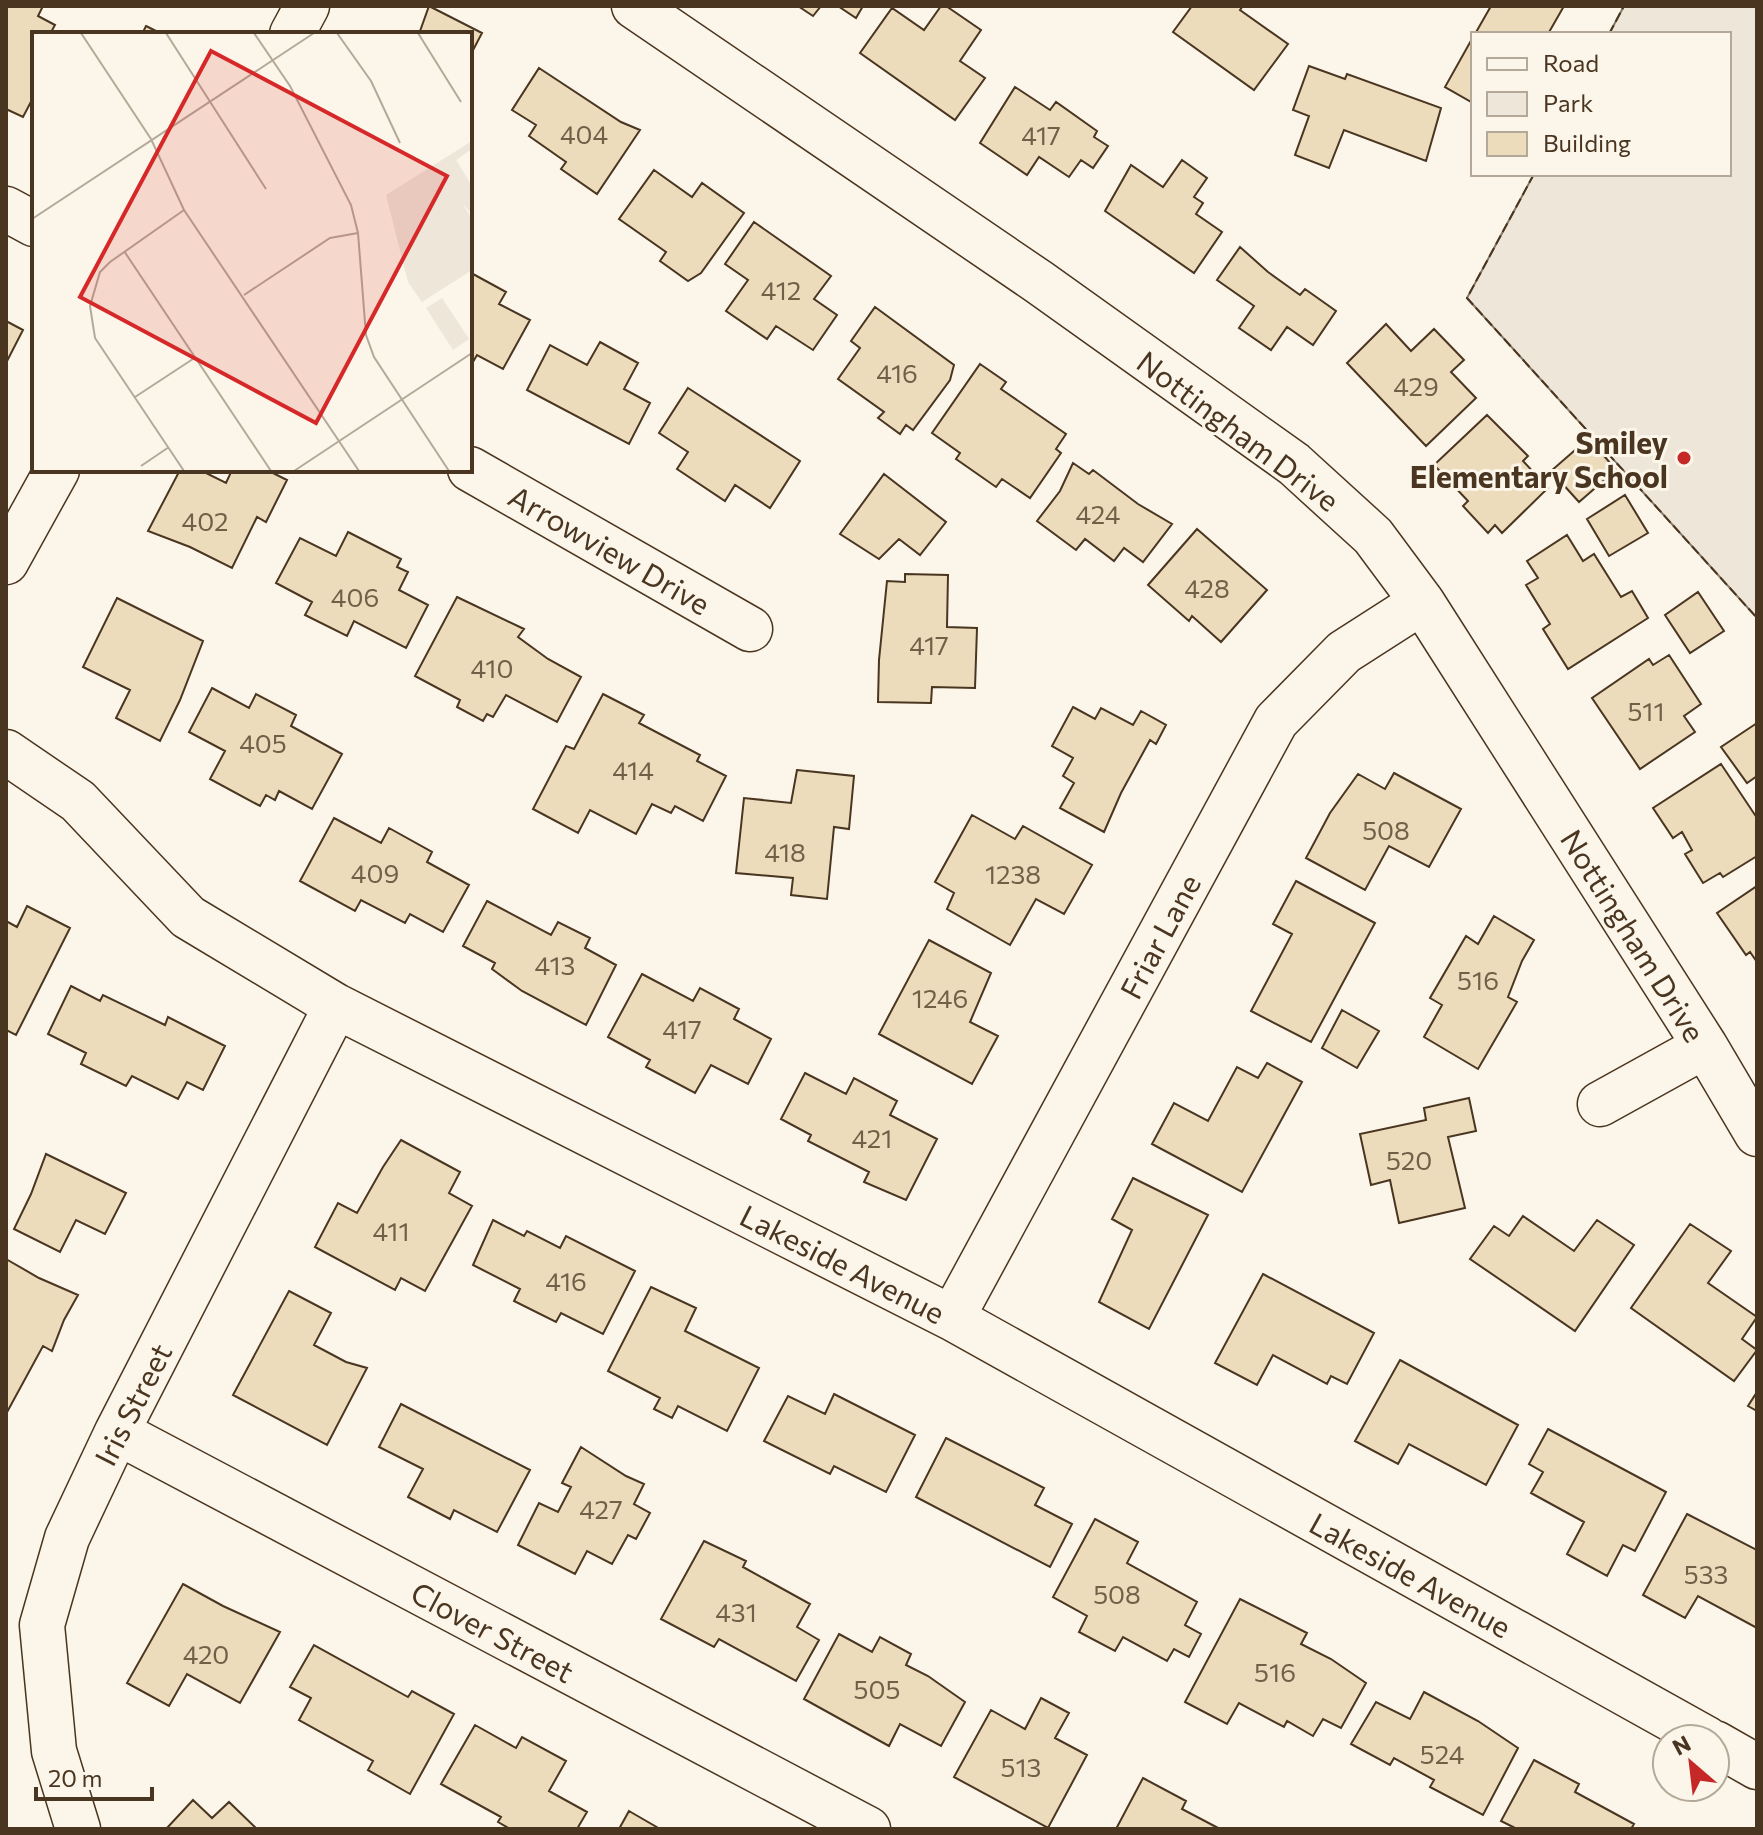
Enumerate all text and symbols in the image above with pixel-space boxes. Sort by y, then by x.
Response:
inset map [32,32,472,472]
legend [1471,32,1731,176]
text: Road [1543,48,1599,77]
text: Park [1543,88,1593,117]
house number: 404 [560,118,608,149]
house number: 417 [1021,119,1061,150]
text: Building [1543,128,1631,157]
house number: 412 [761,274,801,305]
street label: Nottingham Drive [1131,342,1347,518]
house number: 416 [876,357,918,388]
house number: 429 [1393,370,1439,401]
place label: Smiley Elementary School [1410,423,1669,494]
marker: Smiley Elementary School [1675,449,1693,467]
street label: Arrowview Drive [503,476,717,622]
house number: 424 [1076,498,1120,529]
house number: 402 [182,505,228,536]
house number: 428 [1184,572,1230,603]
house number: 406 [331,581,379,612]
house number: 417 [909,629,949,660]
house number: 410 [471,652,513,683]
house number: 511 [1627,695,1665,726]
house number: 405 [239,727,287,758]
house number: 414 [612,754,654,785]
house number: 508 [1362,814,1410,845]
street label: Nottingham Drive [1554,822,1714,1048]
house number: 418 [764,836,806,867]
house number: 409 [351,857,399,888]
house number: 1238 [985,858,1041,889]
street label: Friar Lane [1111,867,1207,1005]
house number: 413 [535,949,575,980]
house number: 516 [1457,964,1499,995]
house number: 1246 [912,982,968,1013]
house number: 417 [662,1013,702,1044]
house number: 421 [852,1122,892,1153]
house number: 520 [1386,1144,1432,1175]
street label: Lakeside Avenue [735,1196,951,1330]
house number: 411 [372,1215,410,1246]
house number: 416 [545,1265,587,1296]
street label: Iris Street [85,1337,179,1471]
house number: 427 [579,1493,623,1524]
street label: Lakeside Avenue [1304,1503,1518,1645]
house number: 533 [1684,1558,1728,1589]
street label: Clover Street [405,1573,581,1689]
house number: 508 [1093,1578,1141,1609]
house number: 431 [715,1596,757,1627]
house number: 420 [183,1638,229,1669]
house number: 516 [1254,1656,1296,1687]
house number: 505 [854,1673,900,1704]
north arrow [1651,1723,1731,1803]
text: N [1668,1729,1695,1761]
house number: 524 [1420,1738,1464,1769]
scale bar [36,1751,152,1801]
house number: 513 [1001,1751,1041,1782]
text: 20 m [48,1763,102,1792]

